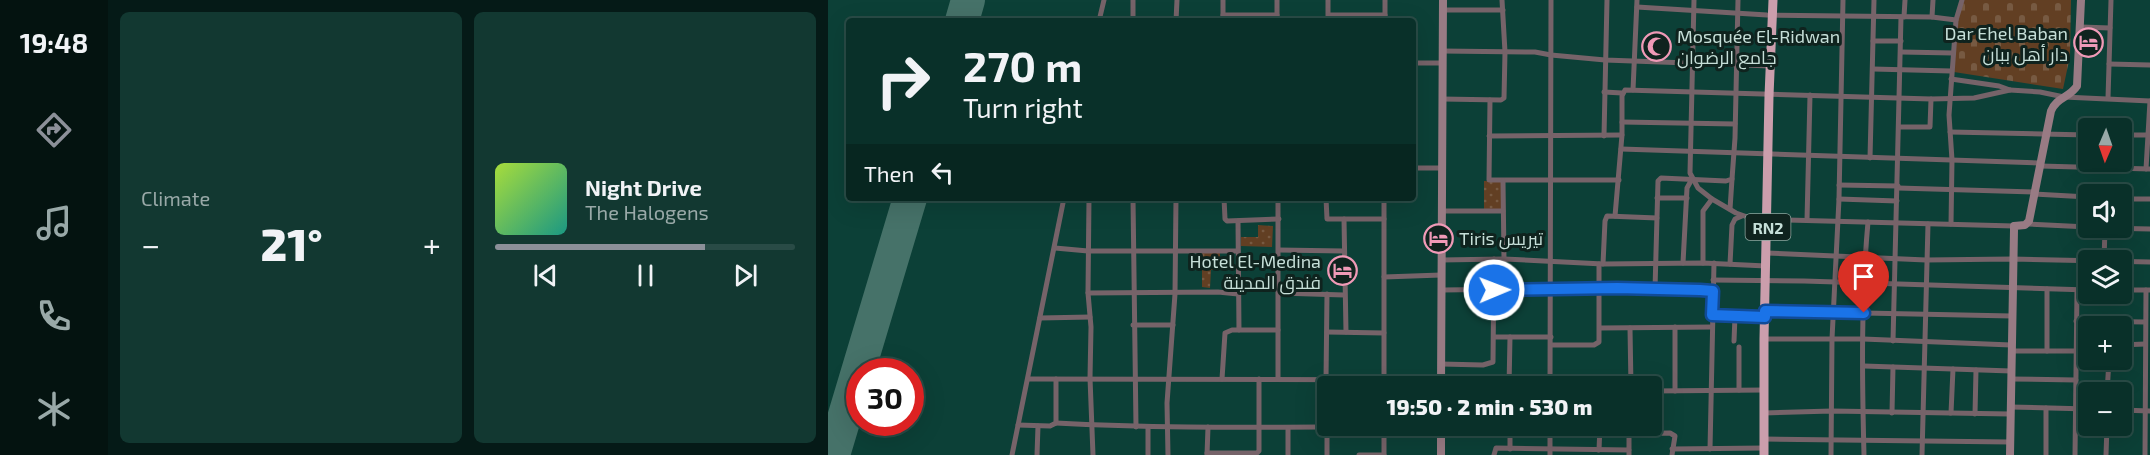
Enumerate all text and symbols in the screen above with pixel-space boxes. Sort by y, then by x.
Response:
place label: Dar Ehel Baban دار أهل ببان [1945,22,2068,66]
place label: Mosquée El-Ridwan جامع الرضوان [1677,25,1840,70]
text: 19:48 [20,26,88,58]
hotel icon: Dar Ehel Baban دار أهل ببان [2073,27,2105,59]
mosque icon: Mosquée El-Ridwan جامع الرضوان [1640,30,1672,62]
text: 270 m [963,40,1082,90]
icon: right [864,42,942,120]
text: Turn right [963,91,1083,123]
icon: directions [33,109,75,151]
north arrow [2078,118,2132,172]
map controls [2078,118,2132,436]
icon: left [926,156,959,189]
text: Then [864,160,914,186]
text: Night Drive [585,174,702,200]
button: sound [2078,184,2132,238]
text: Climate [141,186,210,210]
text: The Halogens [585,200,709,224]
icon: music [33,202,75,244]
road number: RN2 [1746,214,1790,240]
text: 21° [261,216,323,270]
hotel icon: Tiris تيريس [1422,222,1454,254]
text: − [141,224,160,264]
text: + [423,224,441,264]
place label: Tiris تيريس [1459,227,1543,250]
place label: Hotel El-Medina فندق المدينة [1190,250,1321,295]
button: layers [2078,250,2132,304]
pin [1838,251,1889,313]
hotel icon: Hotel El-Medina فندق المدينة [1326,255,1358,287]
position arrow [1462,258,1526,322]
icon: previous [529,259,562,292]
icon: pause [629,259,662,292]
icon: next [729,259,762,292]
icon: arrive [1847,260,1880,293]
icon: phone [33,295,75,337]
button: + [2078,316,2132,370]
speed limit sign: 30 [846,358,924,436]
button: − [2078,382,2132,436]
icon: climate [33,388,75,430]
text: 19:50 · 2 min · 530 m [1387,393,1592,419]

